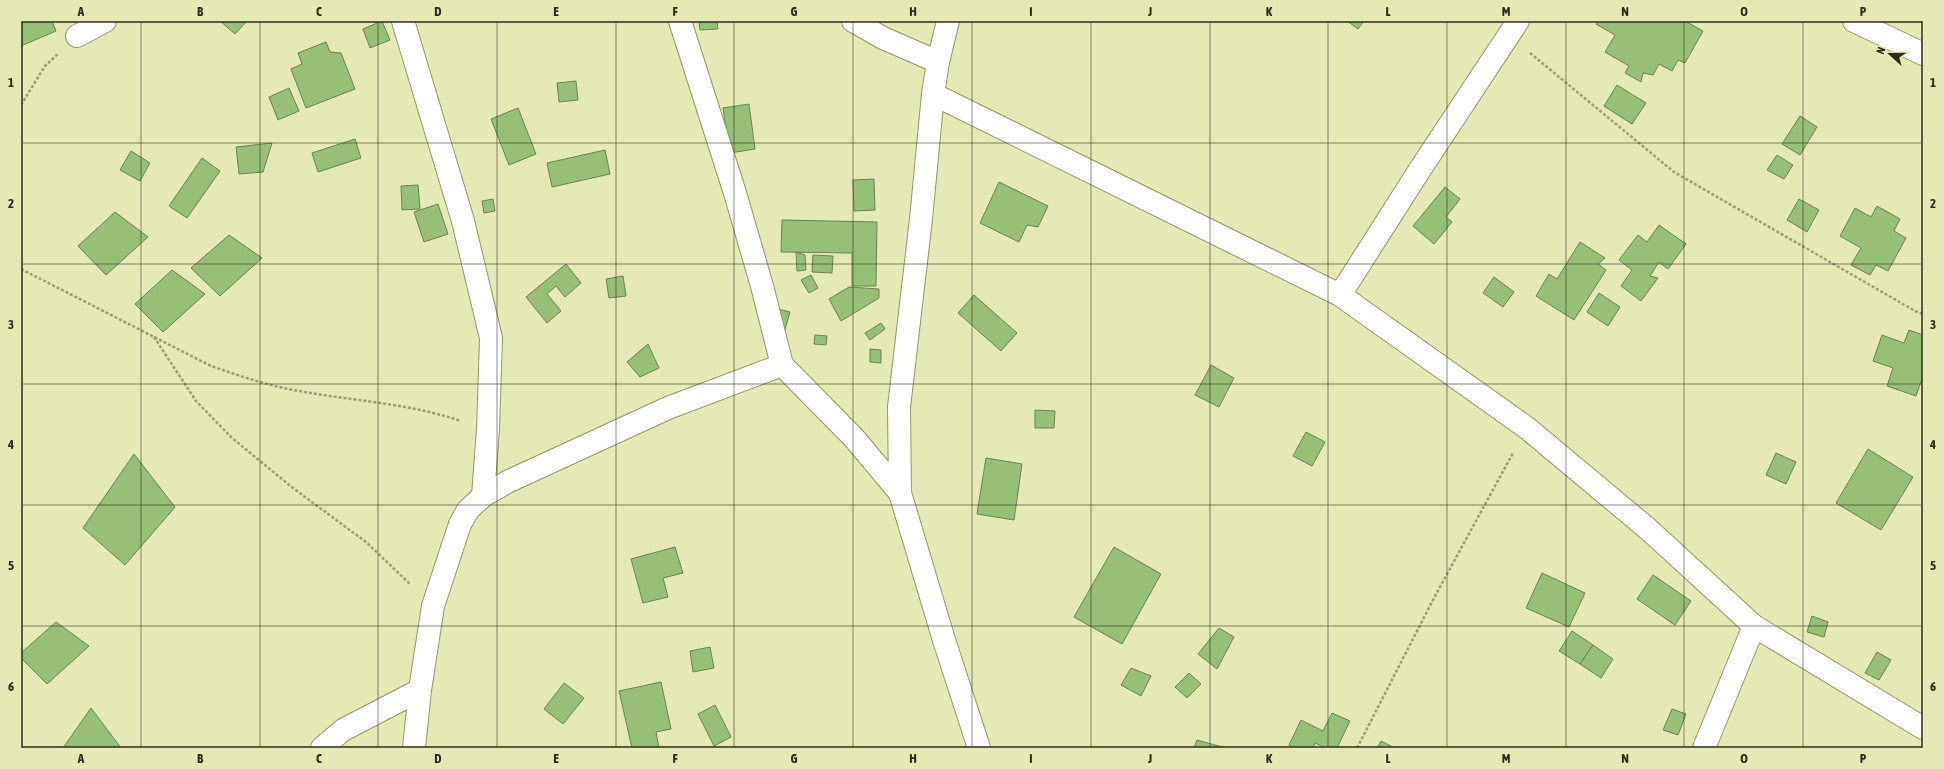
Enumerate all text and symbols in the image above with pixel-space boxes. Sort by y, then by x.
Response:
text: A [77,4,85,19]
text: B [197,4,204,19]
text: C [316,4,322,19]
text: D [434,4,442,19]
text: E [553,4,559,19]
text: F [672,4,678,19]
text: G [791,4,798,19]
text: H [909,4,917,19]
text: I [1029,4,1033,19]
text: J [1147,4,1152,19]
text: K [1266,4,1273,19]
text: L [1385,4,1391,19]
text: M [1502,4,1511,19]
text: N [1621,4,1629,19]
text: O [1740,4,1748,19]
text: P [1860,4,1867,19]
north arrow [1870,34,1910,74]
text: N [1874,45,1887,56]
text: 1 [8,75,14,90]
text: 1 [1930,75,1936,90]
text: 2 [8,196,14,211]
text: 2 [1930,196,1936,211]
text: 3 [8,317,14,332]
text: 3 [1930,317,1936,332]
text: 4 [7,437,14,452]
text: 4 [1929,437,1936,452]
text: 5 [8,558,14,573]
text: 5 [1930,558,1936,573]
text: 6 [8,679,14,694]
text: 6 [1930,679,1936,694]
text: A [77,751,85,766]
text: B [197,751,204,766]
text: C [316,751,322,766]
text: D [434,751,442,766]
text: E [553,751,559,766]
text: F [672,751,678,766]
text: G [791,751,798,766]
text: H [909,751,917,766]
text: I [1029,751,1033,766]
text: J [1147,751,1152,766]
text: K [1266,751,1273,766]
text: L [1385,751,1391,766]
text: M [1502,751,1511,766]
text: N [1621,751,1629,766]
text: O [1740,751,1748,766]
text: P [1860,751,1867,766]

